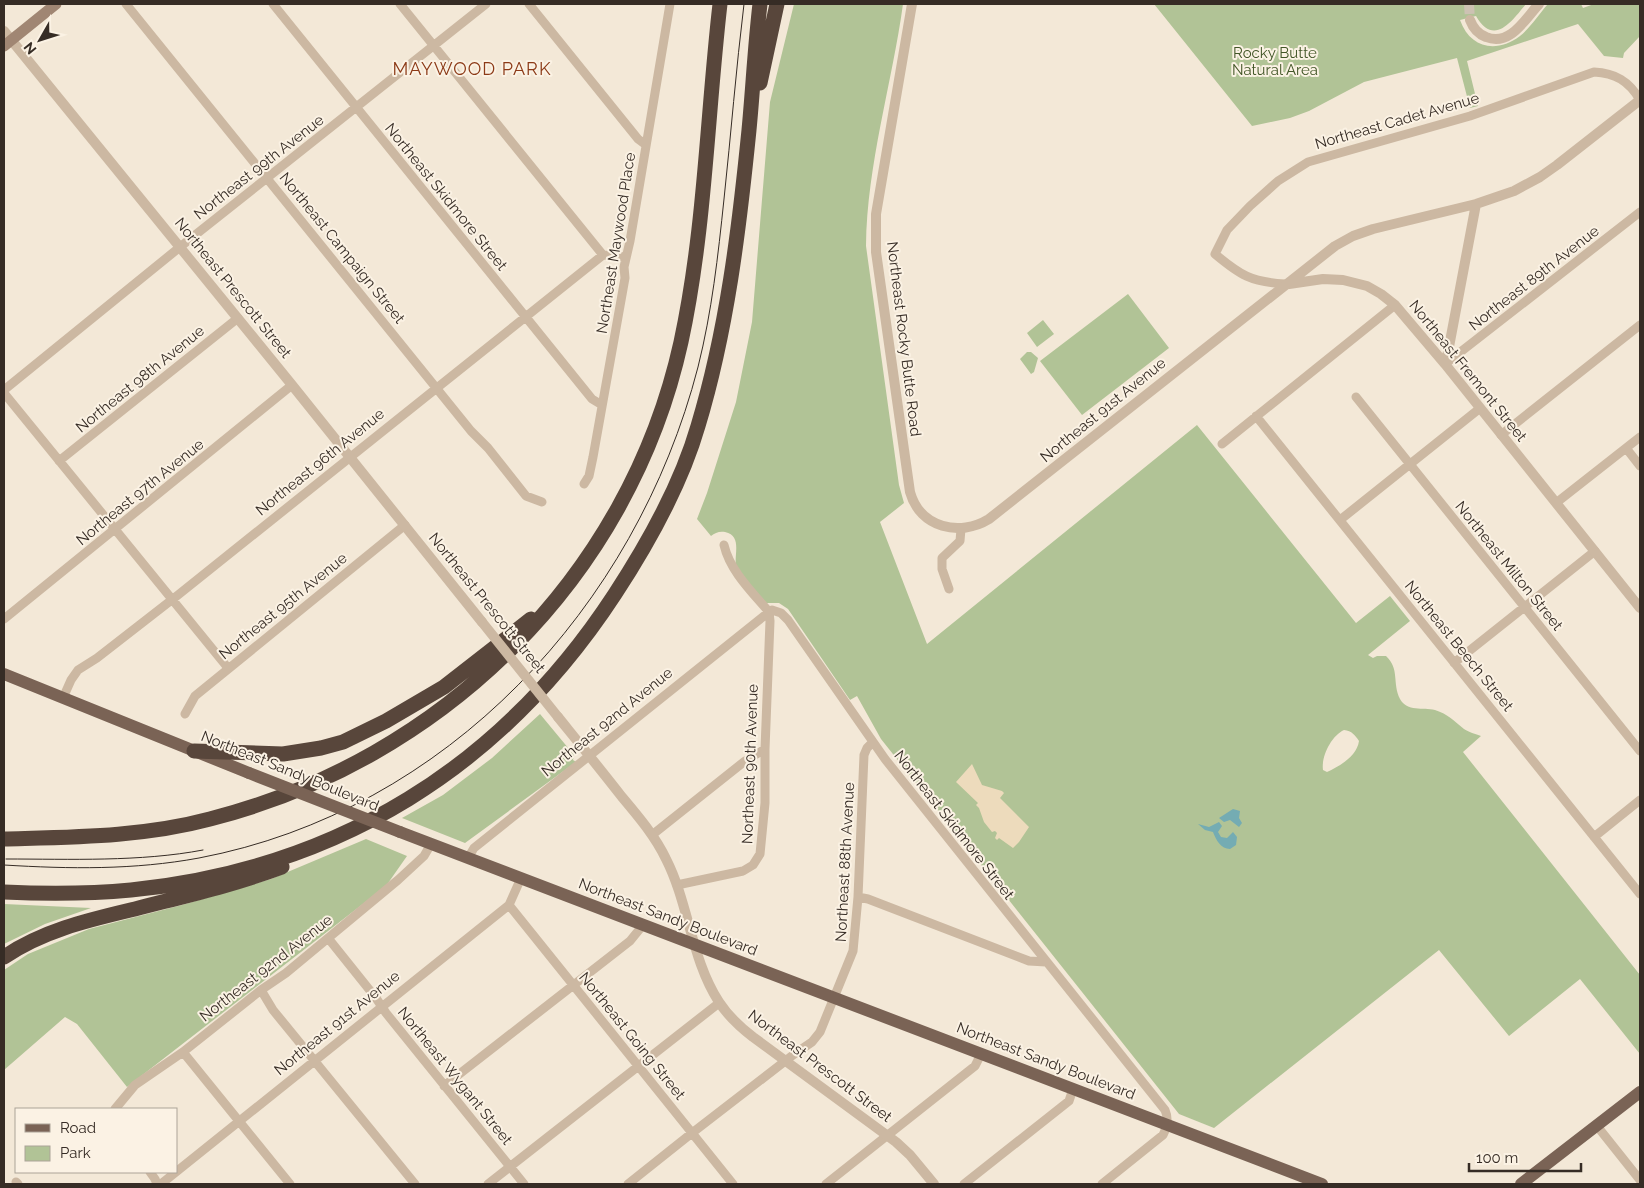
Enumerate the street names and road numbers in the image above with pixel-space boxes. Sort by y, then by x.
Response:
street label: Northeast Cadet Avenue [1313,89,1481,153]
street label: Northeast 99th Avenue [190,111,328,223]
street label: Northeast Skidmore Street [381,120,511,274]
street label: Northeast Maywood Place [593,151,639,335]
street label: Northeast Campaign Street [276,169,408,327]
street label: Northeast Prescott Street [171,214,295,362]
street label: Northeast 89th Avenue [1465,222,1603,334]
street label: Northeast Rocky Butte Road [883,241,925,437]
street label: Northeast Fremont Street [1405,297,1531,445]
street label: Northeast 98th Avenue [72,322,208,436]
street label: Northeast 91st Avenue [1037,354,1169,466]
street label: Northeast 96th Avenue [252,405,388,519]
street label: Northeast 97th Avenue [73,435,208,549]
street label: Northeast Milton Street [1451,498,1567,634]
street label: Northeast Prescott Street [425,529,549,677]
street label: Northeast 95th Avenue [215,549,351,663]
street label: Northeast Beech Street [1401,577,1517,715]
street label: Northeast 92nd Avenue [538,664,676,780]
street label: Northeast 90th Avenue [738,683,762,844]
street label: Northeast Sandy Boulevard [198,727,382,815]
street label: Northeast Skidmore Street [890,747,1018,903]
street label: Northeast 88th Avenue [832,781,858,942]
street label: Northeast Sandy Boulevard [576,875,760,959]
street label: Northeast 92nd Avenue [196,911,336,1025]
street label: Northeast 91st Avenue [271,967,403,1079]
street label: Northeast Going Street [575,969,689,1103]
street label: Northeast Wygant Street [394,1004,516,1148]
street label: Northeast Prescott Street [745,1006,895,1126]
street label: Northeast Sandy Boulevard [954,1019,1138,1103]

